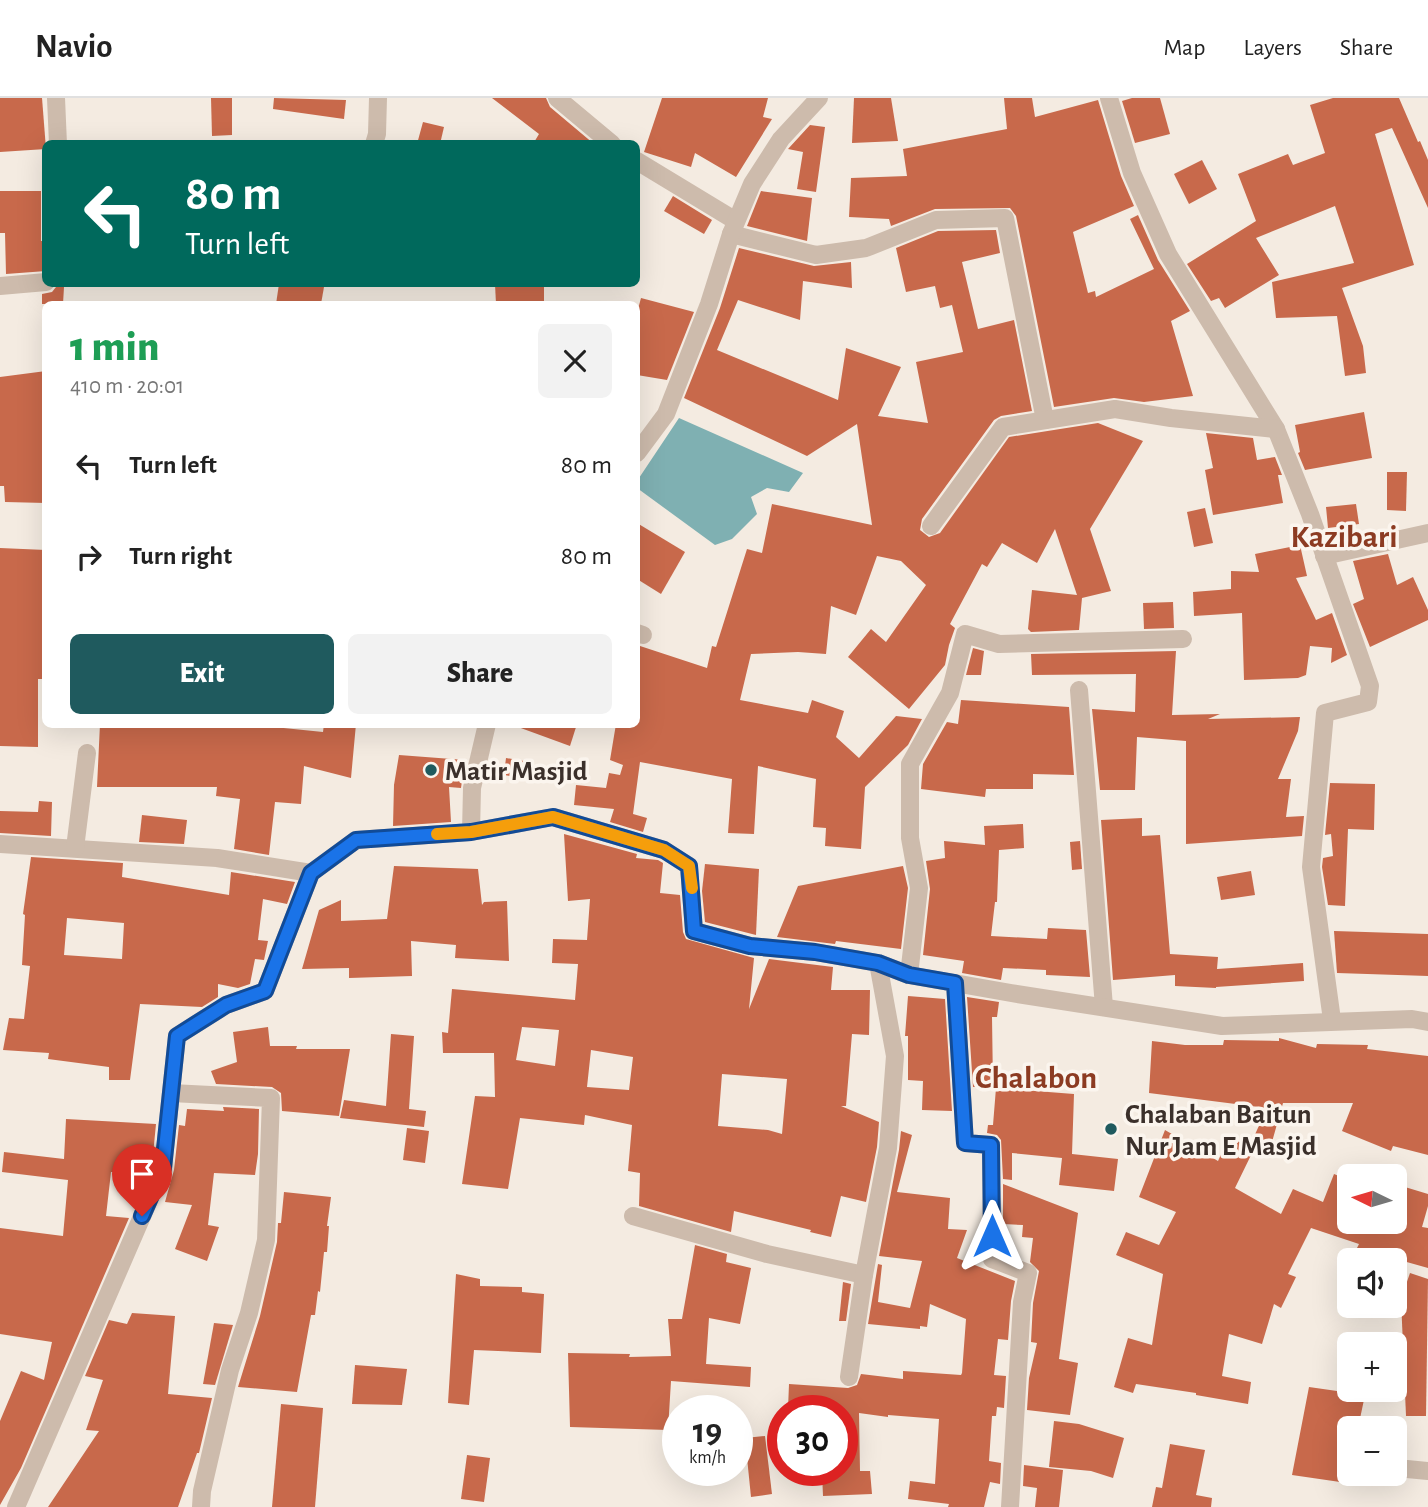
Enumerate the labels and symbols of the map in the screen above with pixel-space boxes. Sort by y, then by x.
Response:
district label: Kazibari [1290,521,1398,553]
place label: Matir Masjid [445,758,588,786]
marker: Matir Masjid [423,762,439,778]
district label: Chalabon [975,1062,1097,1094]
place label: Chalaban Baitun Nur Jam E Masjid [1125,1101,1317,1161]
marker: Chalaban Baitun Nur Jam E Masjid [1103,1121,1119,1137]
pin [112,1144,172,1216]
north arrow [1337,1164,1407,1234]
position arrow [955,1199,1029,1273]
speed limit sign: 30 [767,1395,858,1486]

